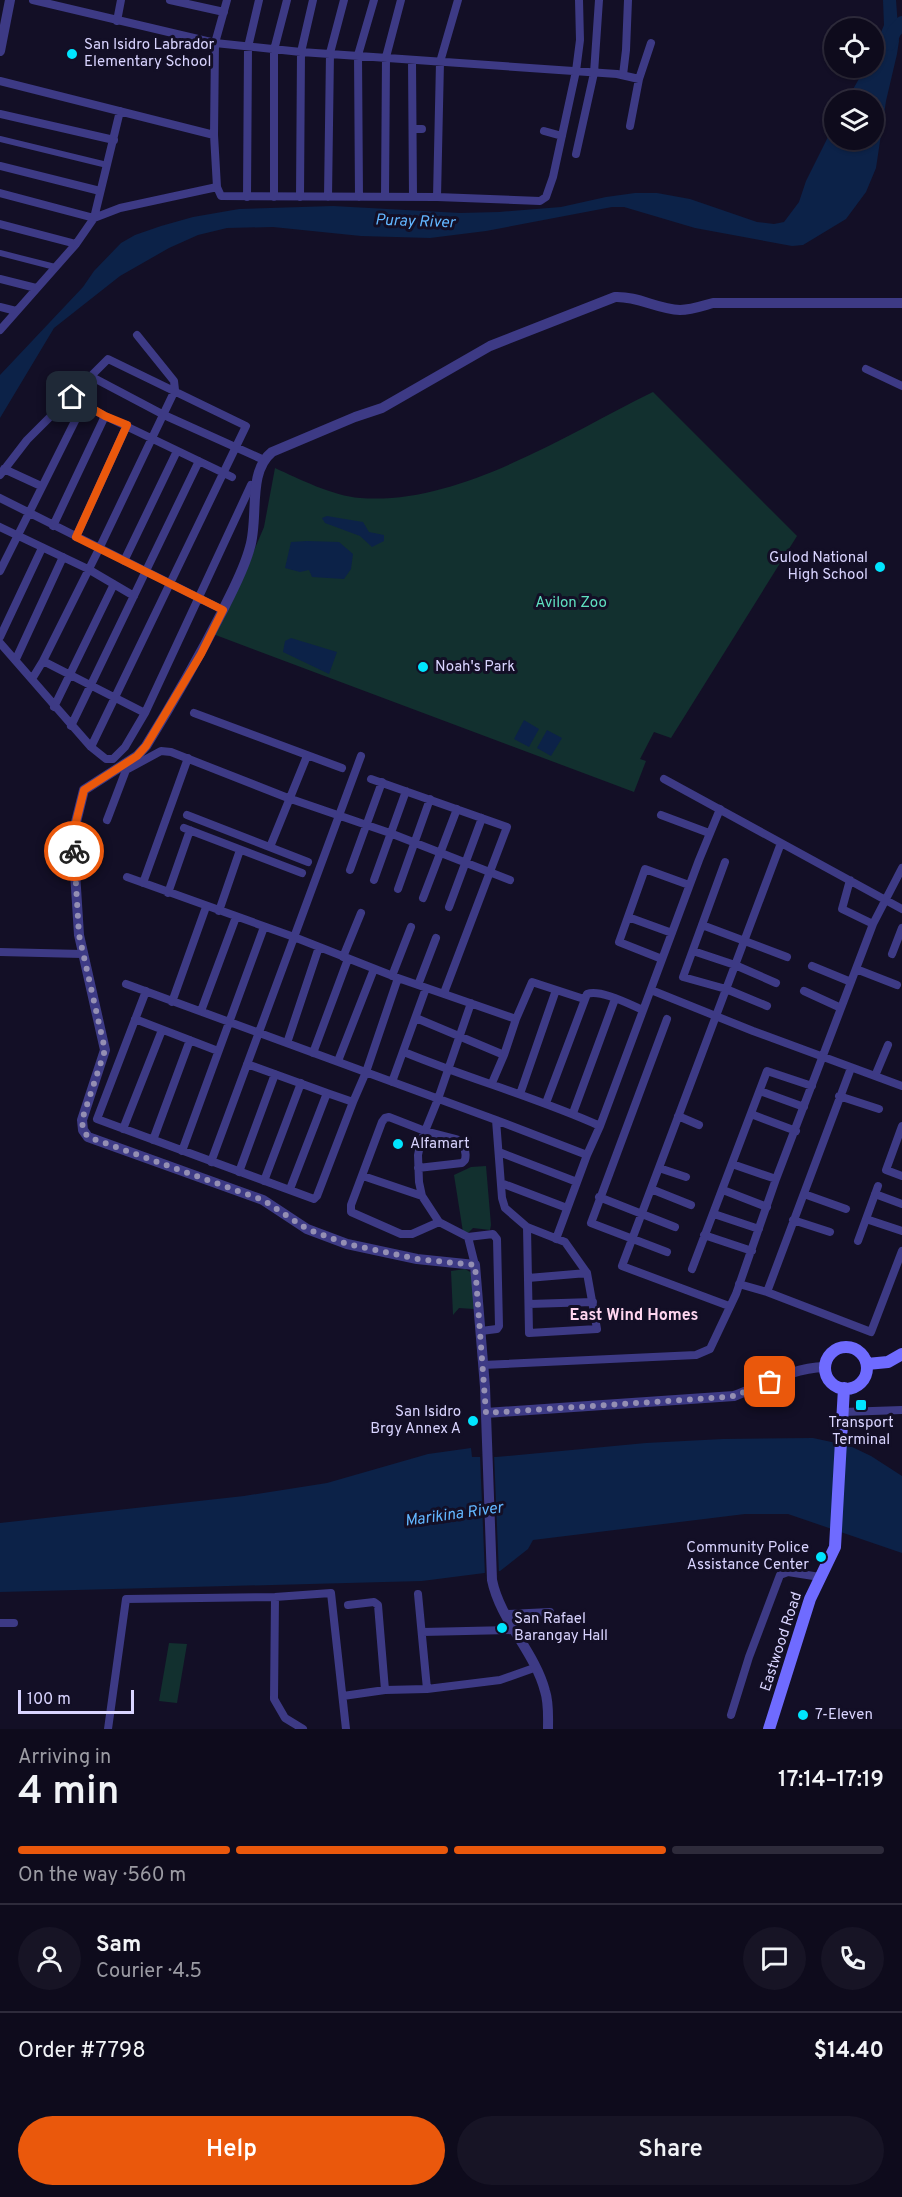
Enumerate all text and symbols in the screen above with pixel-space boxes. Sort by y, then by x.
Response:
map controls [824,18,884,150]
button: locate [824,18,884,78]
place label: San Isidro Labrador Elementary School [84,36,215,72]
marker: San Isidro Labrador Elementary School [65,47,79,61]
button: layers [824,90,884,150]
water label: Puray River [375,211,457,233]
pin [46,371,97,422]
icon: home [55,380,88,413]
place label: Gulod National High School [769,549,868,585]
marker: Gulod National High School [873,560,887,574]
park label: Avilon Zoo [535,594,607,613]
place label: Noah's Park [435,658,515,677]
marker: Noah's Park [416,660,430,674]
courier [44,821,104,881]
icon: bike [58,835,91,868]
place label: Alfamart [410,1135,470,1154]
marker: Alfamart [391,1137,405,1151]
district label: East Wind Homes [570,1306,699,1326]
pin [744,1356,795,1407]
icon: bag [753,1365,786,1398]
marker: Transport Terminal [854,1398,868,1412]
place label: San Isidro Brgy Annex A [370,1403,461,1439]
marker: San Isidro Brgy Annex A [466,1414,480,1428]
place label: Transport Terminal [828,1414,894,1450]
water label: Marikina River [404,1498,506,1532]
place label: Community Police Assistance Center [686,1539,809,1575]
marker: Community Police Assistance Center [814,1550,828,1564]
street label: Eastwood Road [757,1590,807,1694]
place label: San Rafael Barangay Hall [514,1610,608,1646]
marker: San Rafael Barangay Hall [495,1621,509,1635]
scale bar [18,1687,134,1714]
text: 100 m [27,1690,71,1710]
place label: 7-Eleven [815,1706,873,1725]
marker: 7-Eleven [796,1708,810,1722]
text: Arriving in [18,1745,111,1771]
text: 17:14–17:19 [778,1767,884,1794]
text: 4 min [18,1769,119,1818]
text: On the way · 560 m [18,1863,186,1889]
button: person [18,1927,81,1990]
button: chat [743,1927,806,1990]
button: phone [821,1927,884,1990]
text: Sam [96,1932,141,1959]
text: Courier · 4.5 [96,1959,202,1985]
text: Order #7798 [18,2038,146,2065]
text: $14.40 [814,2038,884,2065]
button: Help [18,2116,445,2185]
button: Share [457,2116,884,2185]

